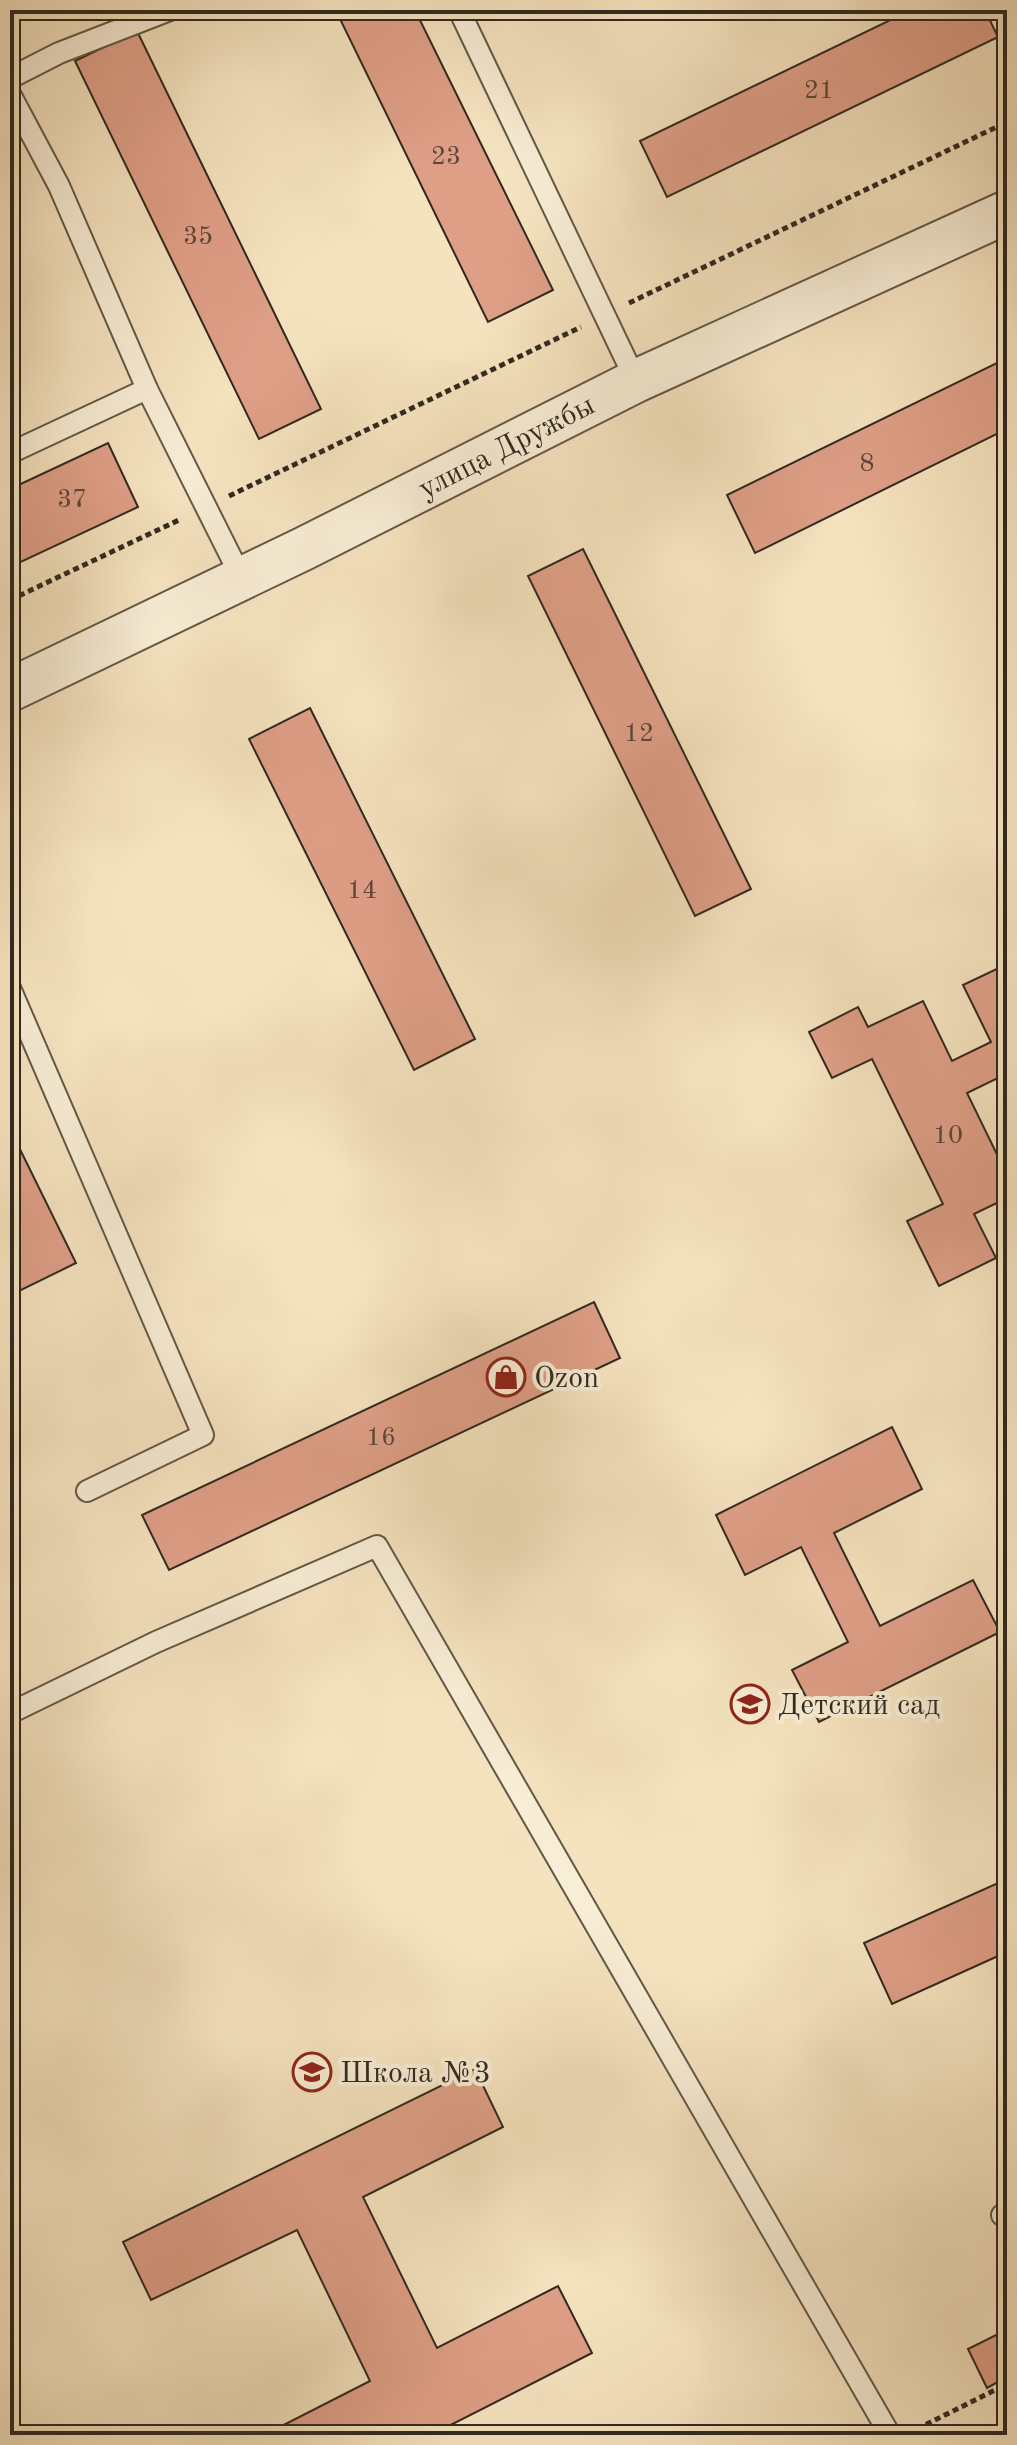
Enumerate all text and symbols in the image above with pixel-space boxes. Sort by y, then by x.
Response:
house number: 21 [804,78,834,104]
house number: 23 [431,144,461,170]
house number: 35 [183,224,213,250]
street label: улица Дружбы [414,391,600,505]
house number: 8 [859,451,875,477]
house number: 37 [57,487,87,513]
house number: 12 [624,721,654,747]
house number: 14 [347,878,377,904]
house number: 10 [933,1123,963,1149]
shop icon: Ozon [485,1356,527,1398]
place label: Ozon [534,1364,599,1394]
house number: 16 [366,1425,396,1451]
school or university icon: Детский сад [729,1683,771,1725]
place label: Детский сад [778,1691,940,1721]
school or university icon: Школа №3 [291,2051,333,2093]
place label: Школа №3 [340,2059,491,2089]

